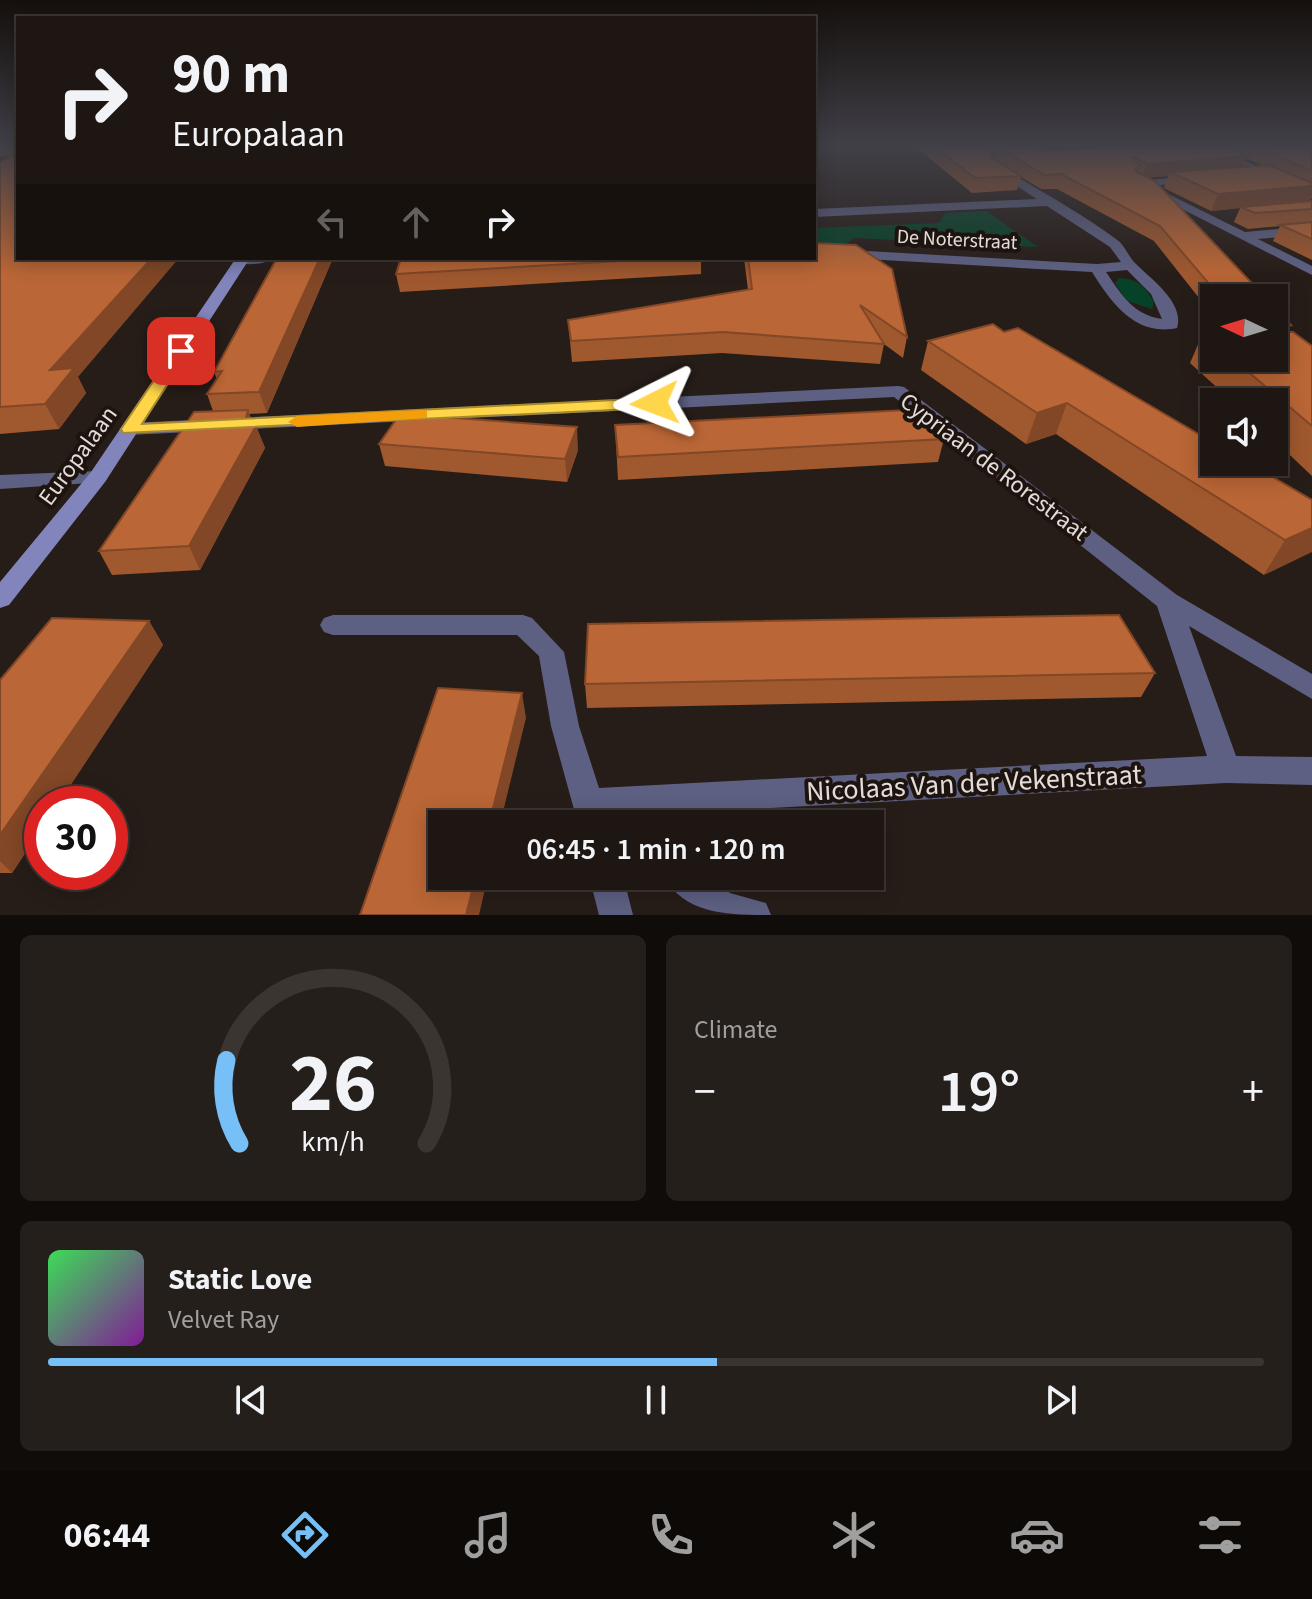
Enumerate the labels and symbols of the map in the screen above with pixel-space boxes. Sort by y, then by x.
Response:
street label: De Noterstraat [896,223,1018,257]
north arrow [1200,284,1288,372]
pin [147,317,215,385]
position arrow [613,361,697,445]
street label: Cypriaan de Rorestraat [892,384,1096,550]
street label: Europalaan [30,399,126,513]
street label: Nicolaas Van der Vekenstraat [805,754,1143,812]
speed limit sign: 30 [24,786,128,890]

